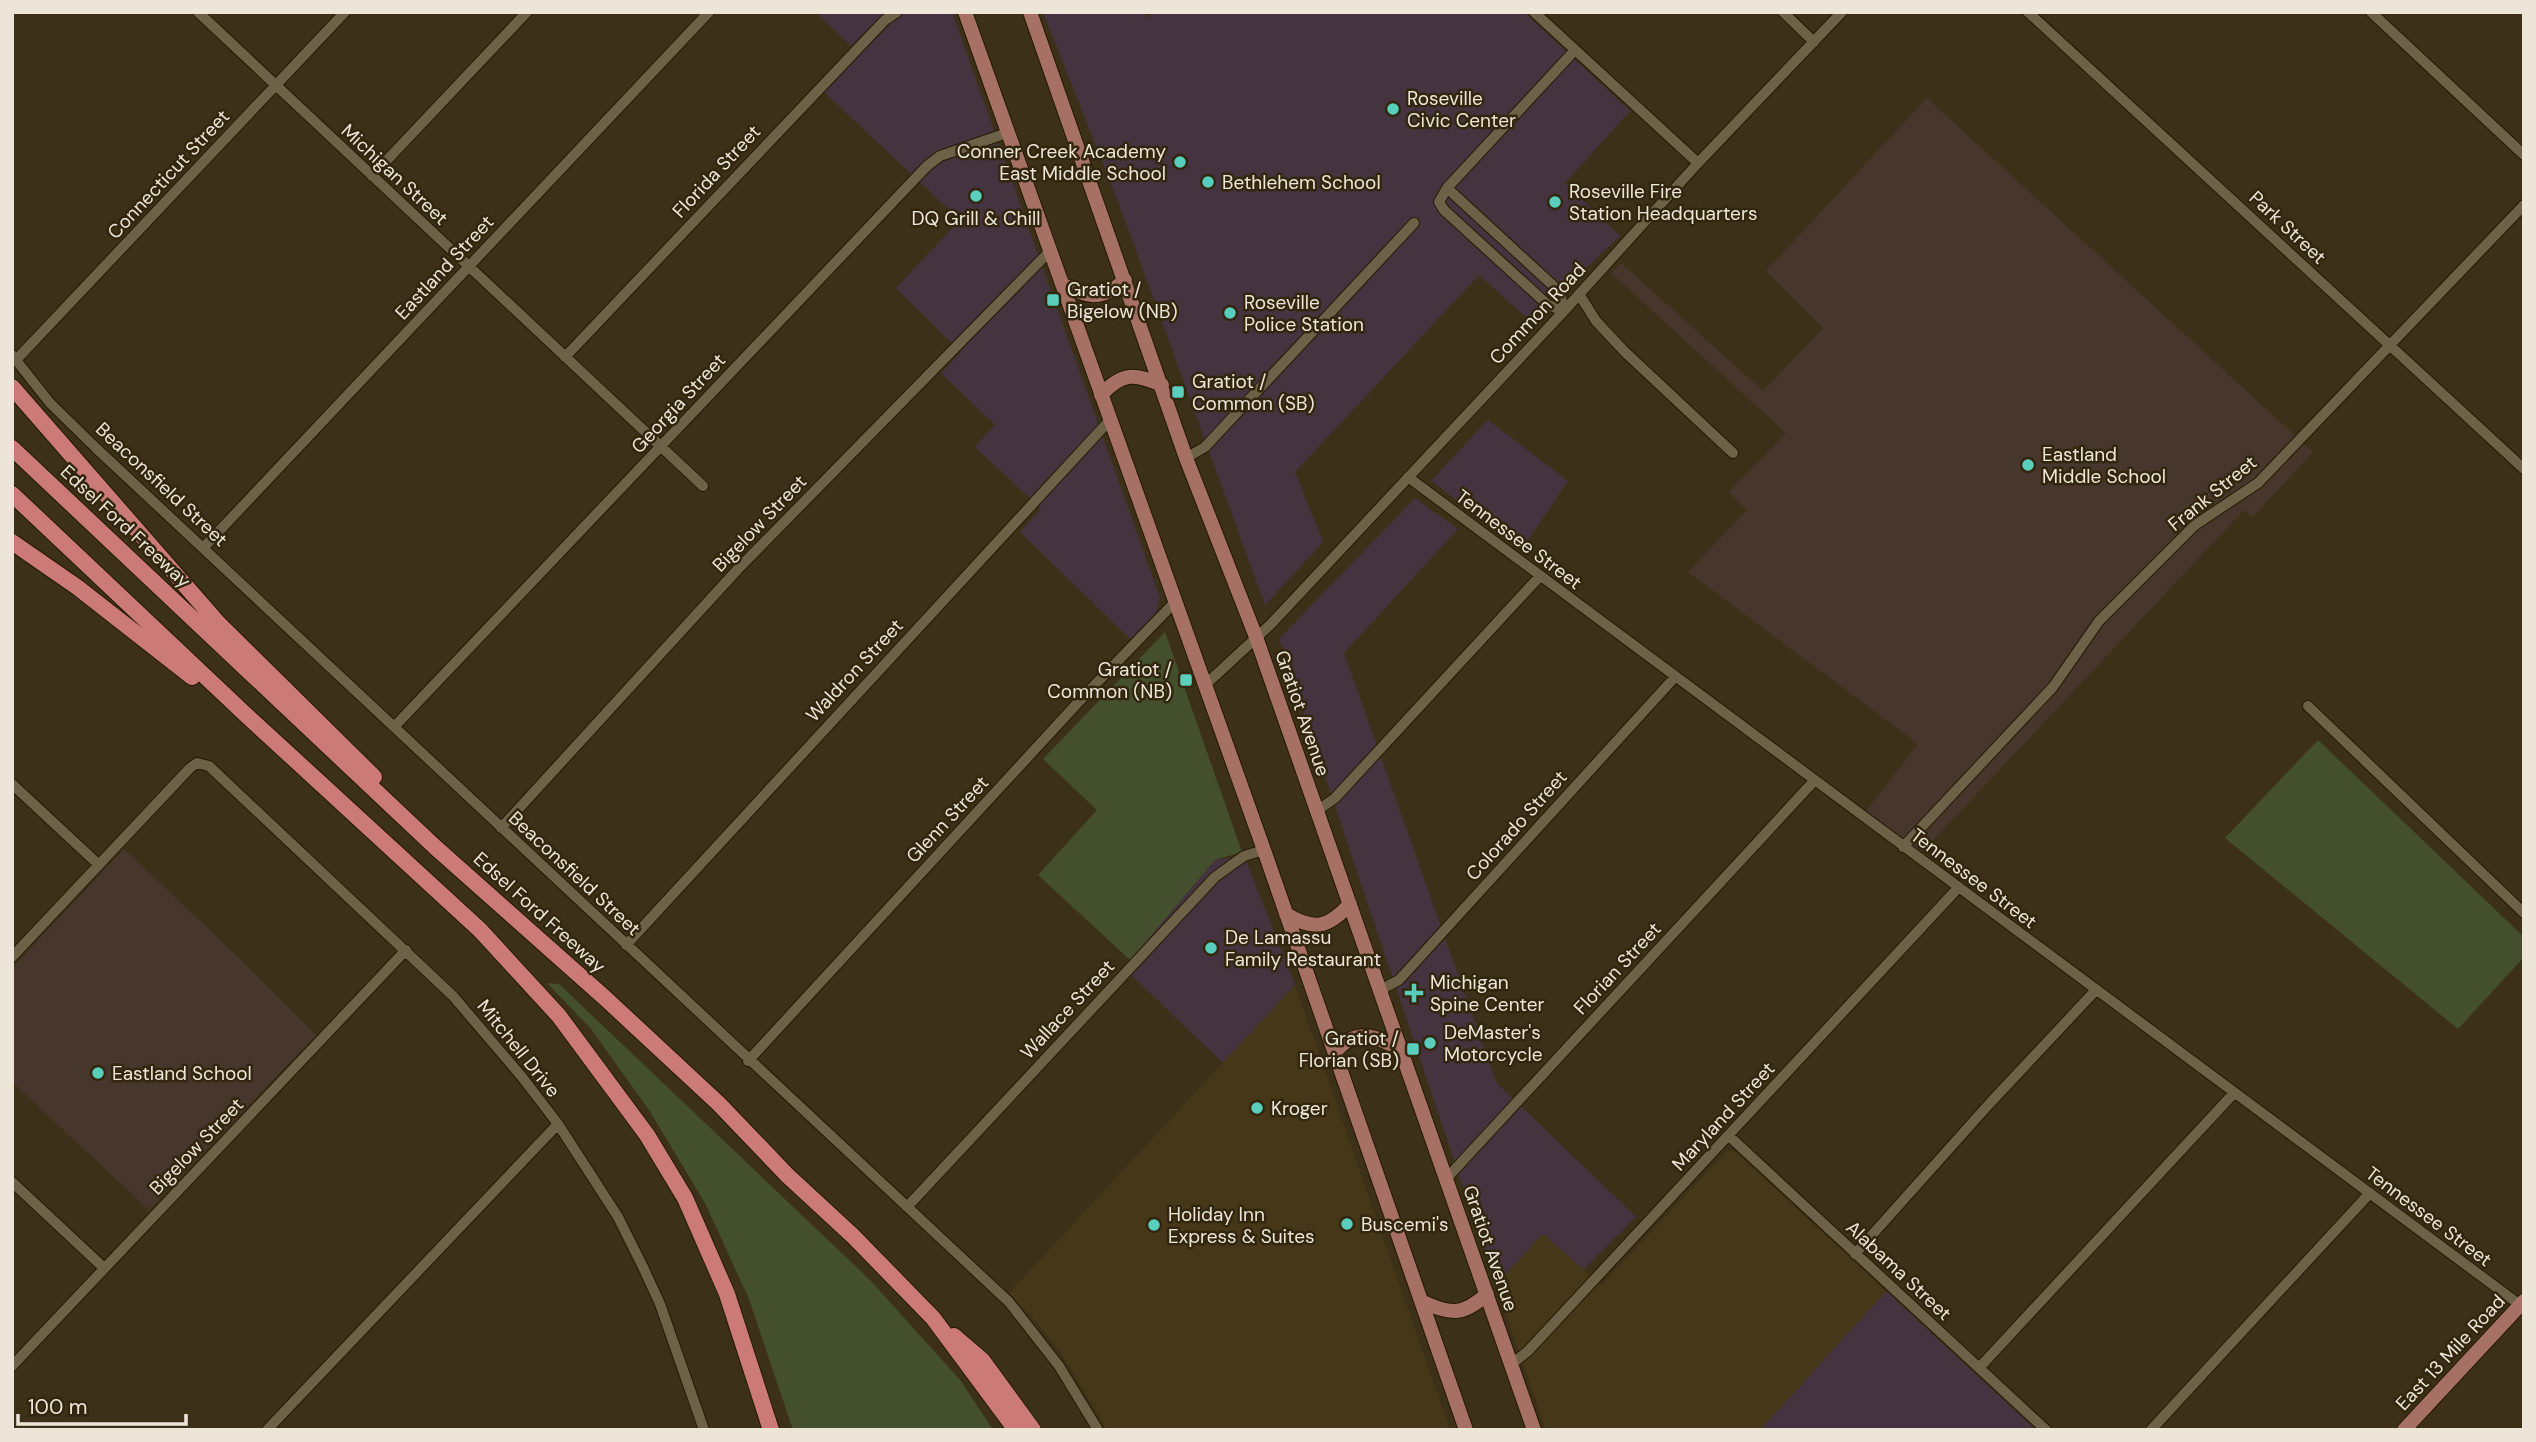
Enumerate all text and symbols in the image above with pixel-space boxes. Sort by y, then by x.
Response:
place label: Roseville Civic Center [1407,86,1516,133]
marker: Roseville Civic Center [1385,101,1401,117]
street label: Connecticut Street [102,104,235,244]
street label: Michigan Street [336,118,454,230]
street label: Florida Street [667,120,766,223]
place label: Conner Creek Academy East Middle School [957,139,1166,186]
marker: Conner Creek Academy East Middle School [1172,154,1188,170]
place label: Bethlehem School [1222,170,1381,195]
marker: Bethlehem School [1200,174,1216,190]
place label: Roseville Fire Station Headquarters [1569,179,1757,226]
street label: Park Street [2244,185,2331,269]
marker: DQ Grill & Chill [968,188,984,204]
marker: Roseville Fire Station Headquarters [1547,194,1563,210]
place label: DQ Grill & Chill [912,206,1040,231]
street label: Eastland Street [390,210,499,325]
street label: Common Road [1484,257,1591,369]
place label: Gratiot / Bigelow (NB) [1067,277,1178,324]
place label: Roseville Police Station [1244,290,1364,337]
marker: Gratiot / Bigelow (NB) [1045,292,1061,308]
marker: Roseville Police Station [1222,305,1238,321]
street label: Georgia Street [626,348,731,459]
place label: Gratiot / Common (SB) [1192,369,1315,416]
marker: Gratiot / Common (SB) [1170,384,1186,400]
street label: Beaconsfield Street [90,417,233,552]
place label: Eastland Middle School [2042,442,2166,489]
street label: Frank Street [2163,450,2262,537]
marker: Eastland Middle School [2020,457,2036,473]
street label: Edsel Ford Freeway [55,459,197,594]
street label: Bigelow Street [707,469,812,577]
street label: Tennessee Street [1451,484,1587,595]
street label: Waldron Street [800,614,908,727]
street label: Gratiot Avenue [1269,647,1336,779]
place label: Gratiot / Common (NB) [1047,657,1172,704]
marker: Gratiot / Common (NB) [1178,672,1194,688]
street label: Colorado Street [1460,765,1572,886]
street label: Glenn Street [901,771,994,868]
street label: Beaconsfield Street [503,806,646,941]
street label: Tennessee Street [1906,823,2042,934]
street label: Edsel Ford Freeway [468,846,611,979]
street label: Florian Street [1568,917,1667,1020]
place label: De Lamassu Family Restaurant [1225,925,1381,972]
marker: De Lamassu Family Restaurant [1203,940,1219,956]
street label: Wallace Street [1015,954,1120,1064]
place label: Michigan Spine Center [1430,970,1545,1017]
marker: Michigan Spine Center [1404,983,1424,1003]
street label: Mitchell Drive [472,994,566,1102]
place label: DeMaster's Motorcycle [1444,1020,1542,1067]
place label: Gratiot / Florian (SB) [1299,1026,1399,1073]
marker: DeMaster's Motorcycle [1422,1035,1438,1051]
marker: Gratiot / Florian (SB) [1405,1041,1421,1057]
street label: Maryland Street [1666,1057,1780,1176]
place label: Eastland School [112,1061,252,1086]
marker: Eastland School [90,1065,106,1081]
street label: Bigelow Street [144,1092,249,1200]
place label: Kroger [1271,1096,1328,1121]
marker: Kroger [1249,1100,1265,1116]
street label: Tennessee Street [2361,1161,2497,1272]
street label: Gratiot Avenue [1457,1182,1524,1314]
place label: Holiday Inn Express & Suites [1168,1202,1315,1249]
place label: Buscemi's [1361,1212,1449,1237]
street label: Alabama Street [1841,1215,1957,1326]
marker: Buscemi's [1339,1216,1355,1232]
marker: Holiday Inn Express & Suites [1146,1217,1162,1233]
street label: East 13 Mile Road [2390,1289,2511,1416]
scale bar [18,1382,186,1426]
text: 100 m [28,1393,88,1421]

